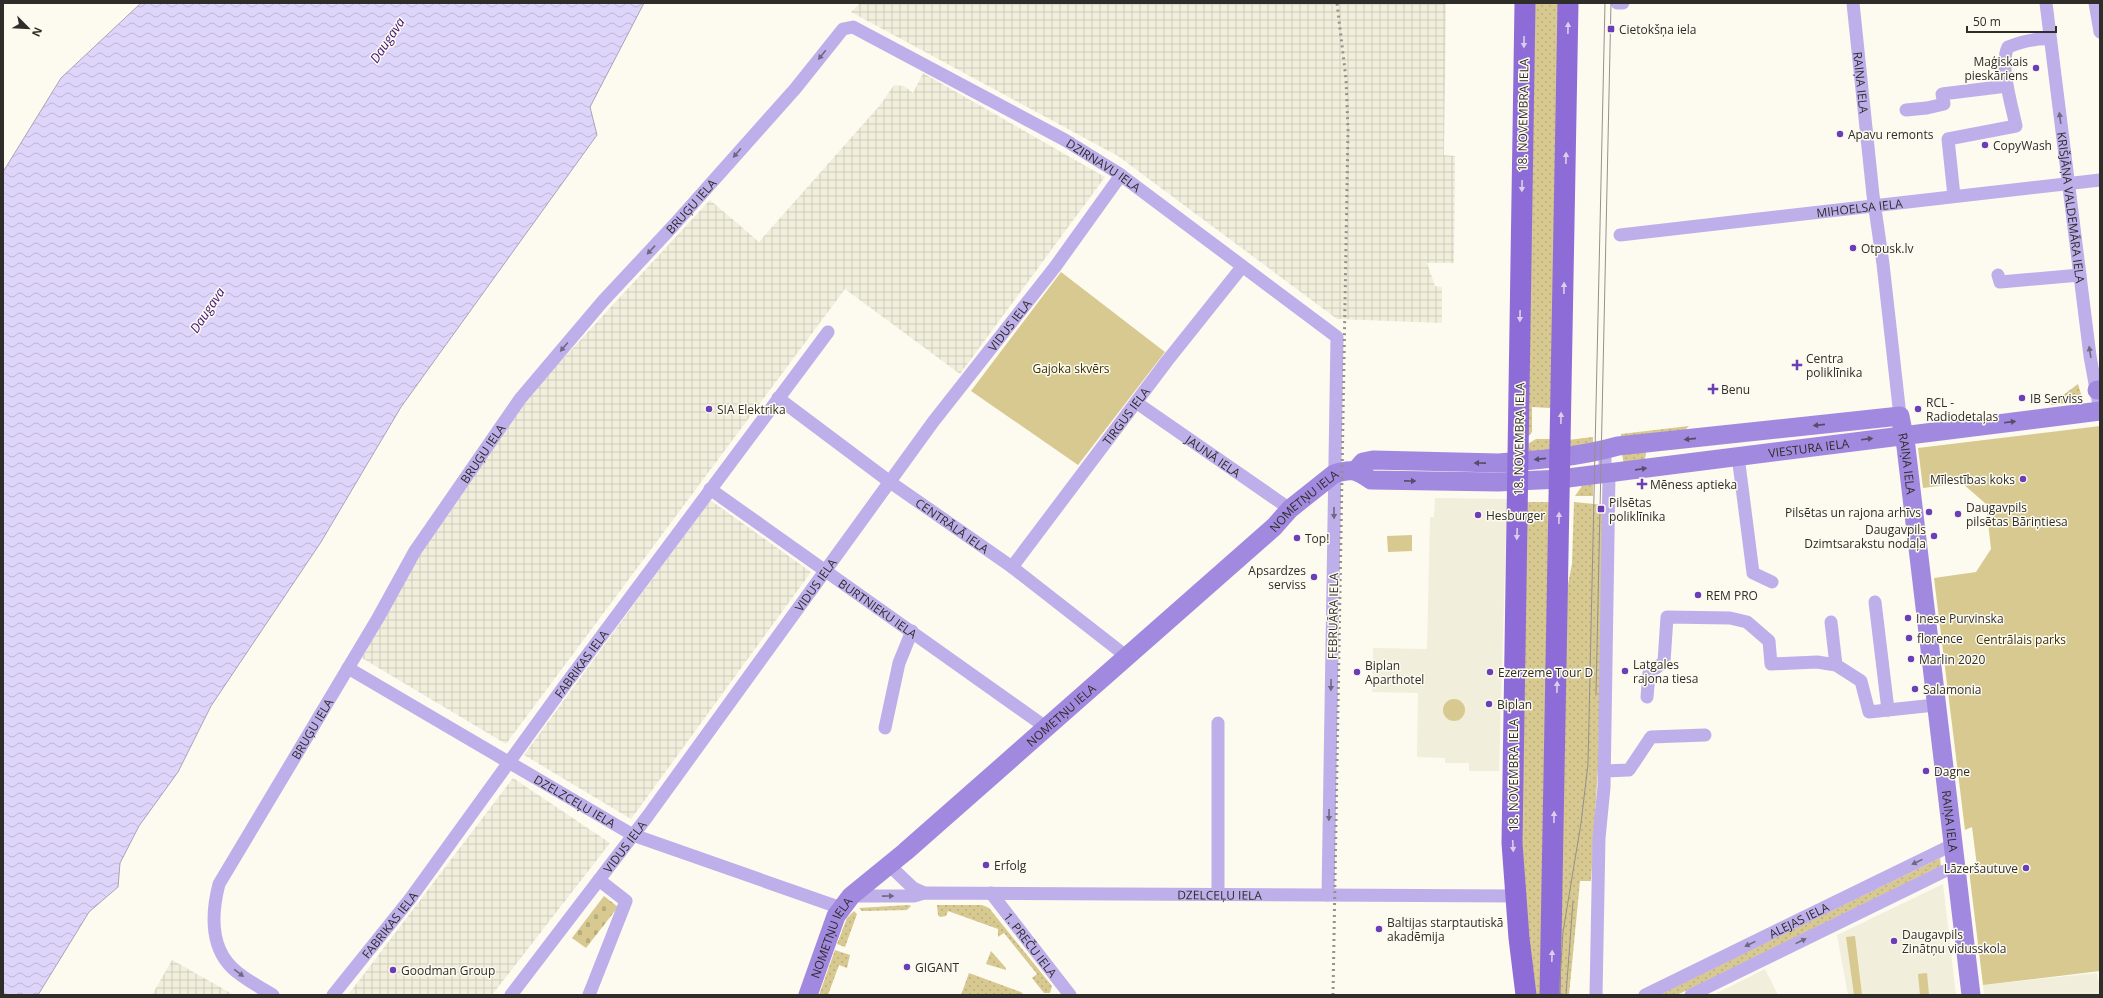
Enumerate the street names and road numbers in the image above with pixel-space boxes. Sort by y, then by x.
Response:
street label: RAIŅA IELA [1850,51,1873,115]
street label: 18. NOVEMBRA IELA [1514,58,1532,171]
street label: KRIŠJĀŅA VALDEMĀRA IELA [2054,131,2089,284]
street label: DZIRNAVU IELA [1063,134,1145,196]
street label: BRUĢU IELA [662,175,720,237]
street label: MIHOELSA IELA [1815,194,1904,221]
street label: VIDUS IELA [984,295,1035,355]
street label: 18. NOVEMBRA IELA [1510,382,1528,495]
street label: TIRGUS IELA [1098,383,1153,448]
street label: BRUĢU IELA [456,420,509,486]
street label: JAUNĀ IELA [1182,430,1245,481]
street label: RAIŅA IELA [1895,431,1920,496]
street label: VIESTURA IELA [1767,434,1850,461]
street label: NOMETŅU IELA [1265,465,1342,536]
street label: CENTRĀLĀ IELA [912,494,993,557]
street label: VIDUS IELA [790,554,840,614]
street label: FEBRUĀRA IELA [1324,572,1342,659]
street label: BURTNIEKU IELA [835,574,921,642]
street label: FABRIKAS IELA [550,626,612,701]
street label: NOMETŅU IELA [1022,679,1099,750]
street label: BRUĢU IELA [287,695,337,762]
street label: 18. NOVEMBRA IELA [1505,718,1522,831]
street label: DZELZCEĻU IELA [531,770,619,832]
street label: RAIŅA IELA [1938,789,1962,853]
street label: VIDUS IELA [599,816,650,876]
street label: DZELCEĻU IELA [1177,886,1262,903]
street label: FABRIKAS IELA [357,888,421,962]
street label: NOMETŅU IELA [806,893,856,981]
street label: ALEJAS IELA [1766,898,1832,942]
street label: 1. PREČU IELA [1000,908,1062,981]

